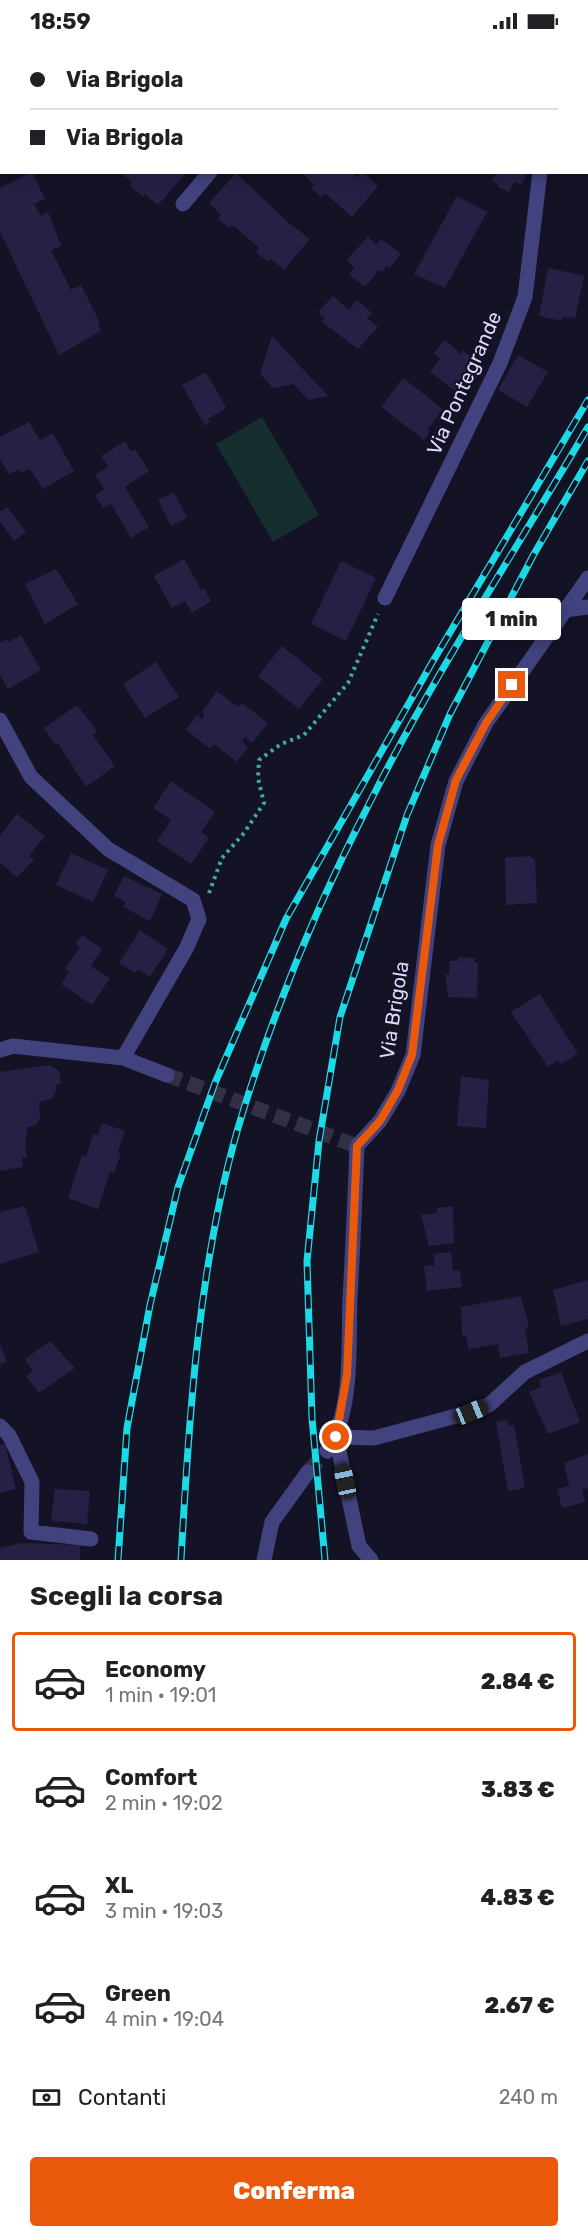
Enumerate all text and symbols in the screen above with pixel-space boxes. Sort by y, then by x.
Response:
text: 18:59 [30,8,91,35]
text: Via Brigola [66,66,183,93]
text: Via Brigola [66,124,183,151]
street label: Via Pontegrande [422,307,506,459]
callout: 1 min [462,598,562,640]
text: 1 min [485,607,538,631]
route end [498,671,525,698]
street label: Via Brigola [374,959,414,1061]
car [451,1397,491,1427]
route start [322,1423,349,1450]
car [332,1462,358,1500]
text: Scegli la corsa [30,1580,223,1612]
icon: car [33,1655,87,1709]
text: Economy [105,1656,206,1683]
text: 2.84 € [481,1668,555,1695]
text: 1 min · 19:01 [105,1683,216,1707]
icon: car [33,1763,87,1817]
text: Comfort [105,1764,197,1791]
text: 3.83 € [481,1776,555,1803]
text: 2 min · 19:02 [105,1791,223,1815]
icon: car [33,1871,87,1925]
text: XL [105,1872,133,1899]
text: 4.83 € [481,1884,555,1911]
text: 3 min · 19:03 [105,1899,223,1923]
icon: car [33,1979,87,2033]
text: Green [105,1980,171,2007]
text: 2.67 € [484,1992,555,2019]
text: 4 min · 19:04 [105,2007,224,2031]
icon: cash [30,2081,63,2114]
text: Contanti [78,2084,166,2111]
text: 240 m [499,2085,558,2109]
button: Conferma [30,2157,558,2226]

